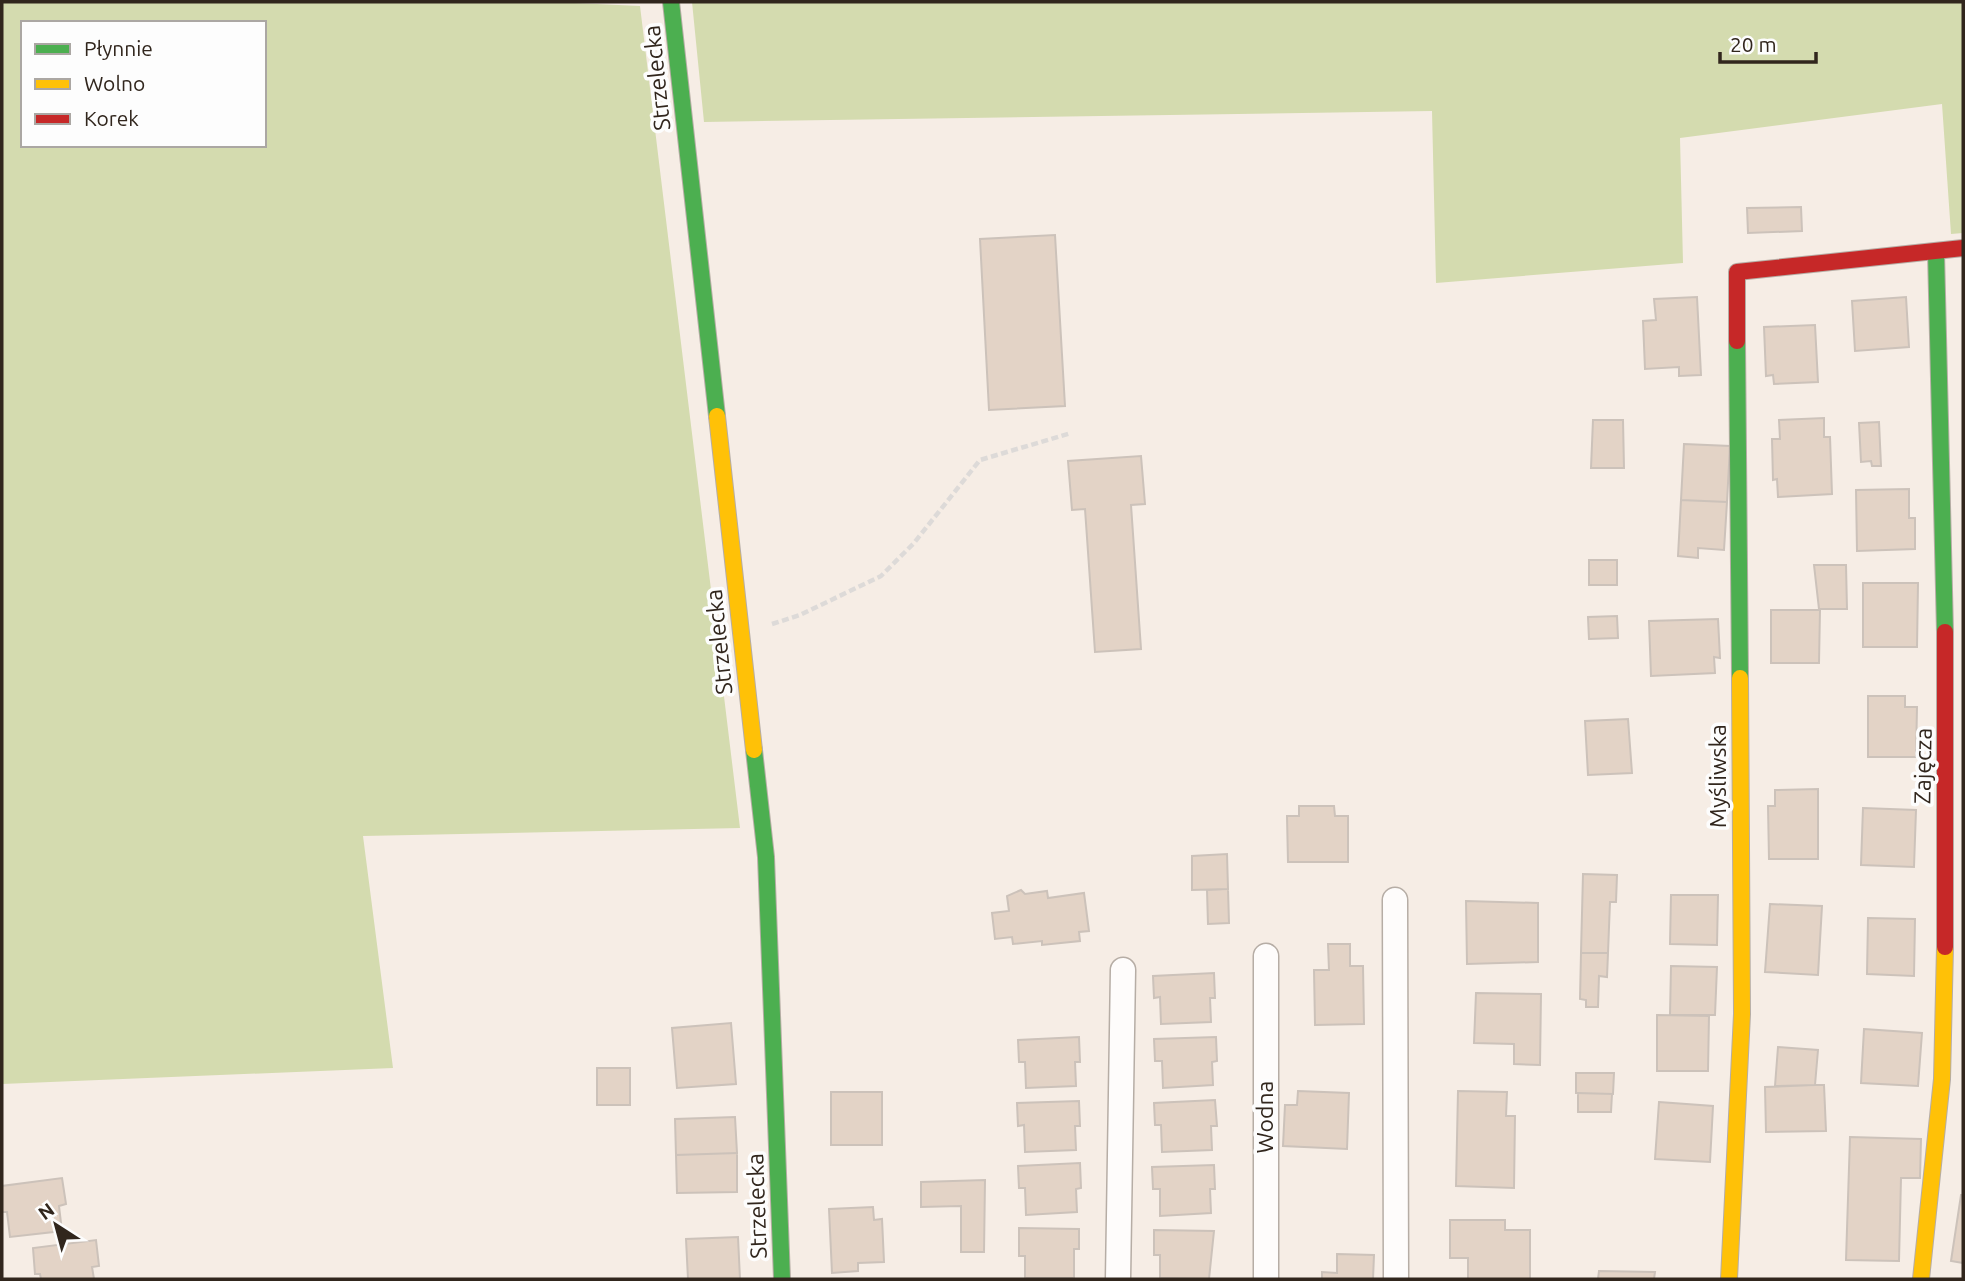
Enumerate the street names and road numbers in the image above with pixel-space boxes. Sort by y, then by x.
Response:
street label: Strzelecka [639,24,674,132]
street label: Strzelecka [701,588,736,696]
street label: Myśliwska [1705,724,1730,828]
street label: Zajęcza [1909,728,1936,804]
street label: Wodna [1252,1081,1277,1153]
street label: Strzelecka [742,1153,771,1259]

